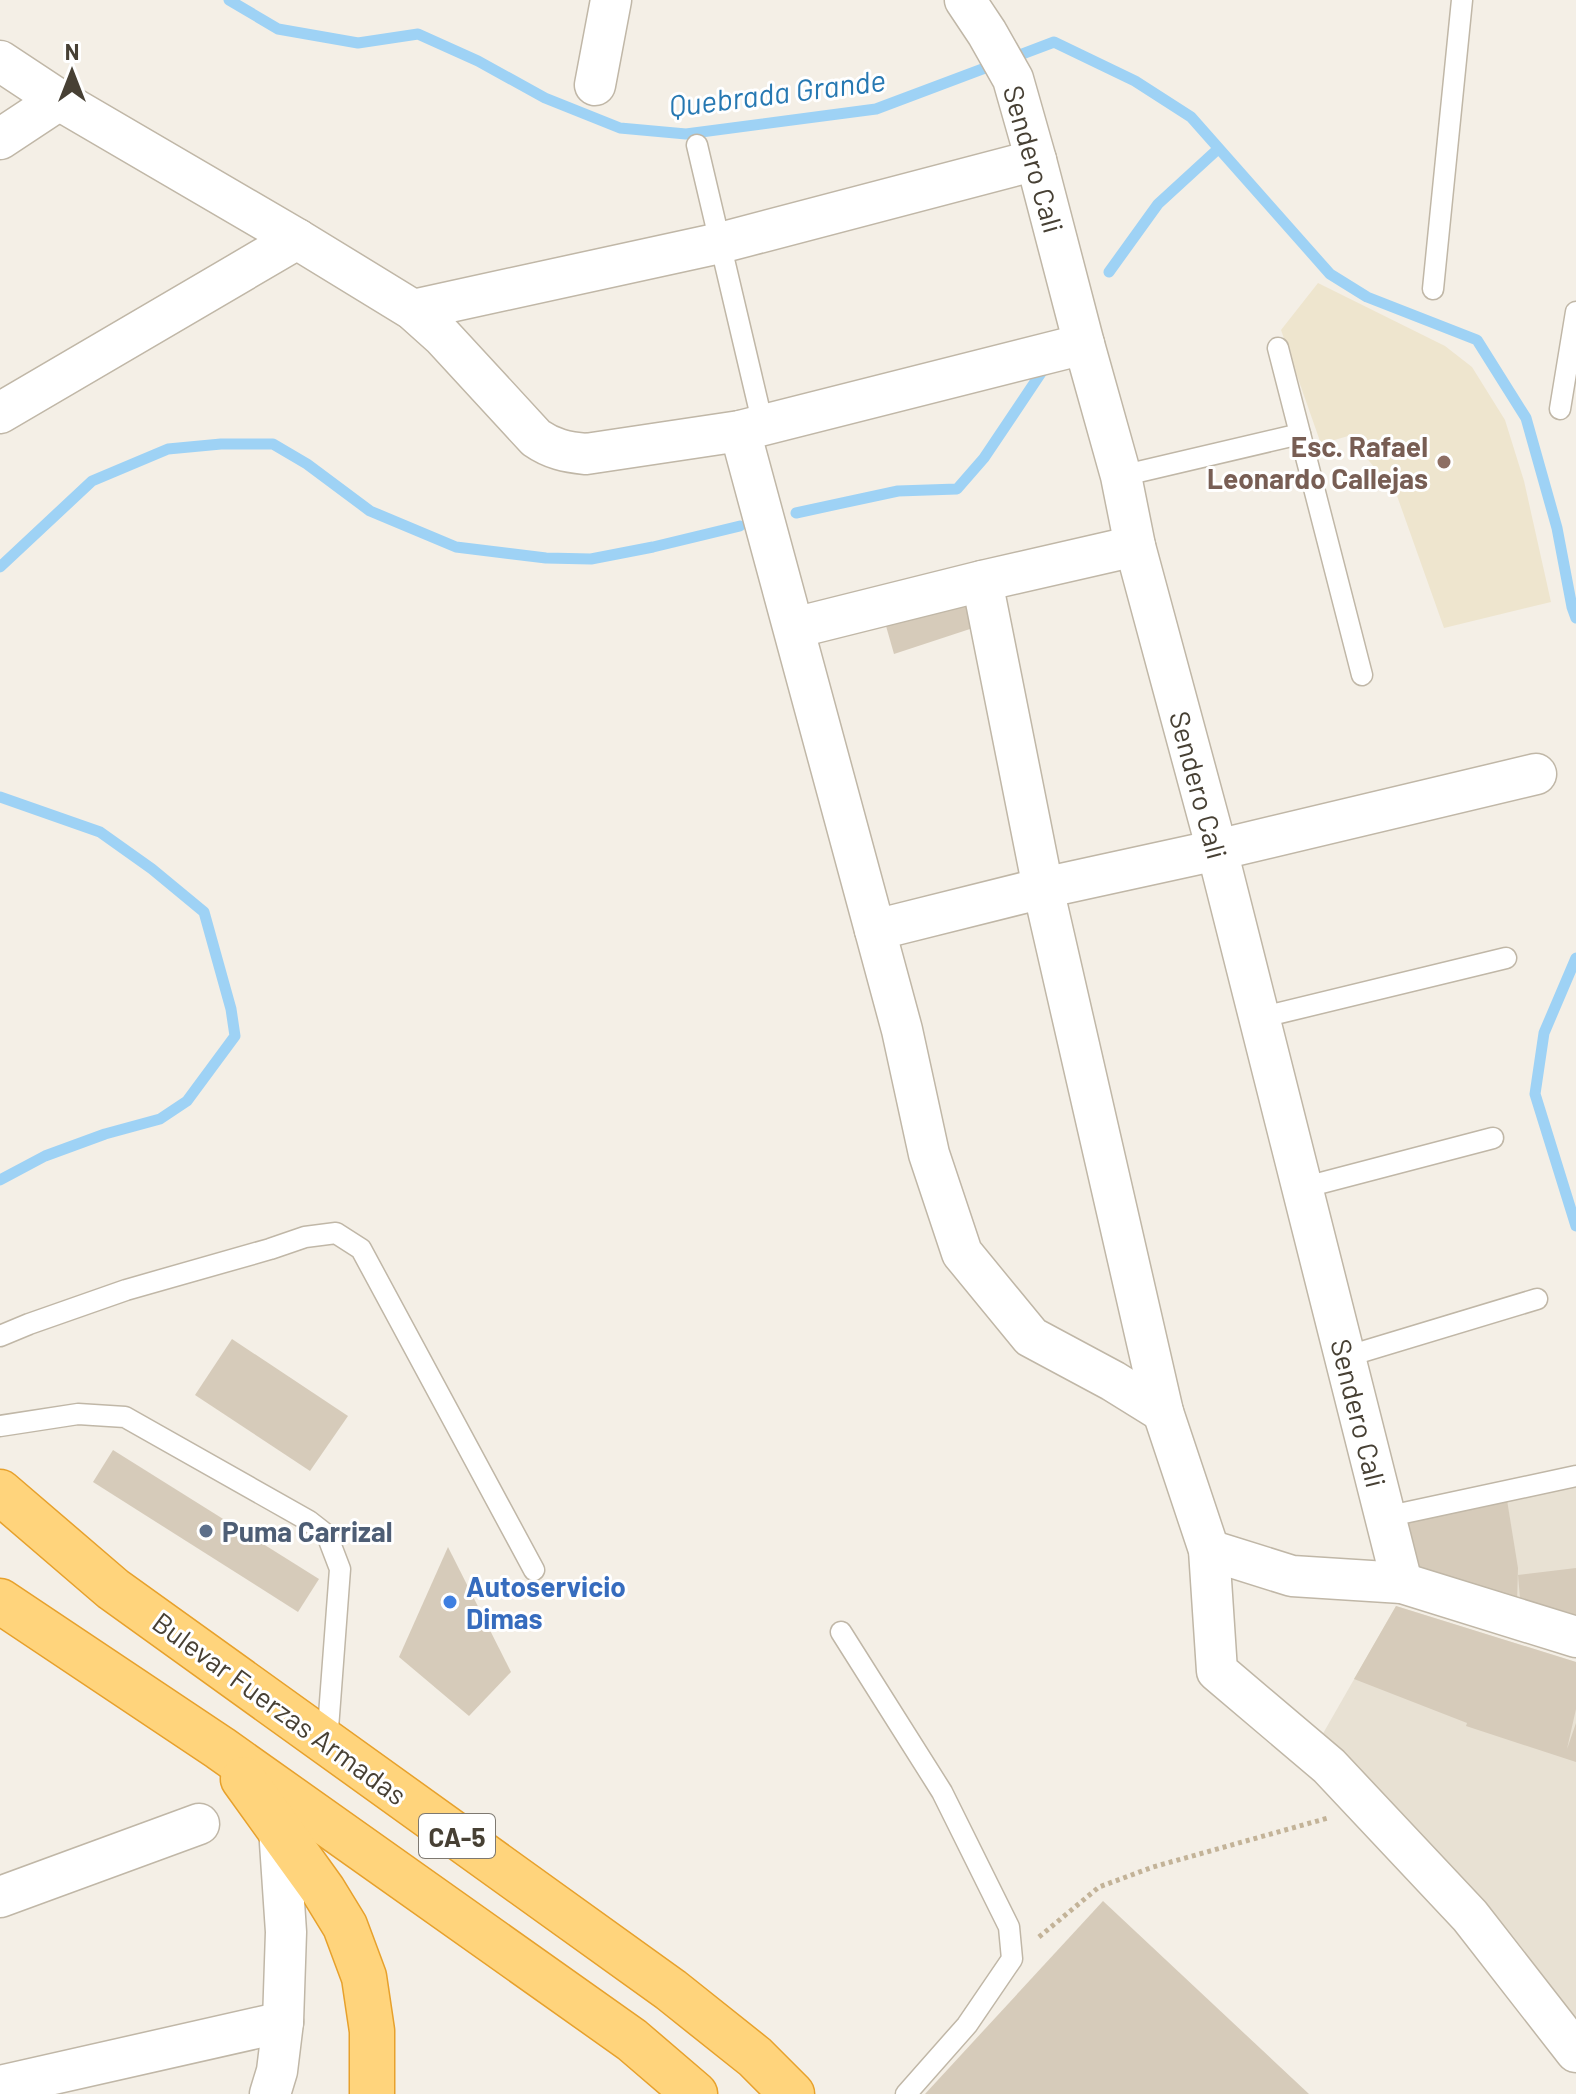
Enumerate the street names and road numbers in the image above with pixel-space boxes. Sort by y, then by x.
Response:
street label: Sendero Cali [997,81,1071,237]
street label: Sendero Cali [1163,707,1235,863]
street label: Sendero Cali [1324,1335,1394,1491]
street label: Bulevar Fuerzas Armadas [146,1604,414,1812]
road number: CA-5 [419,1814,495,1858]

